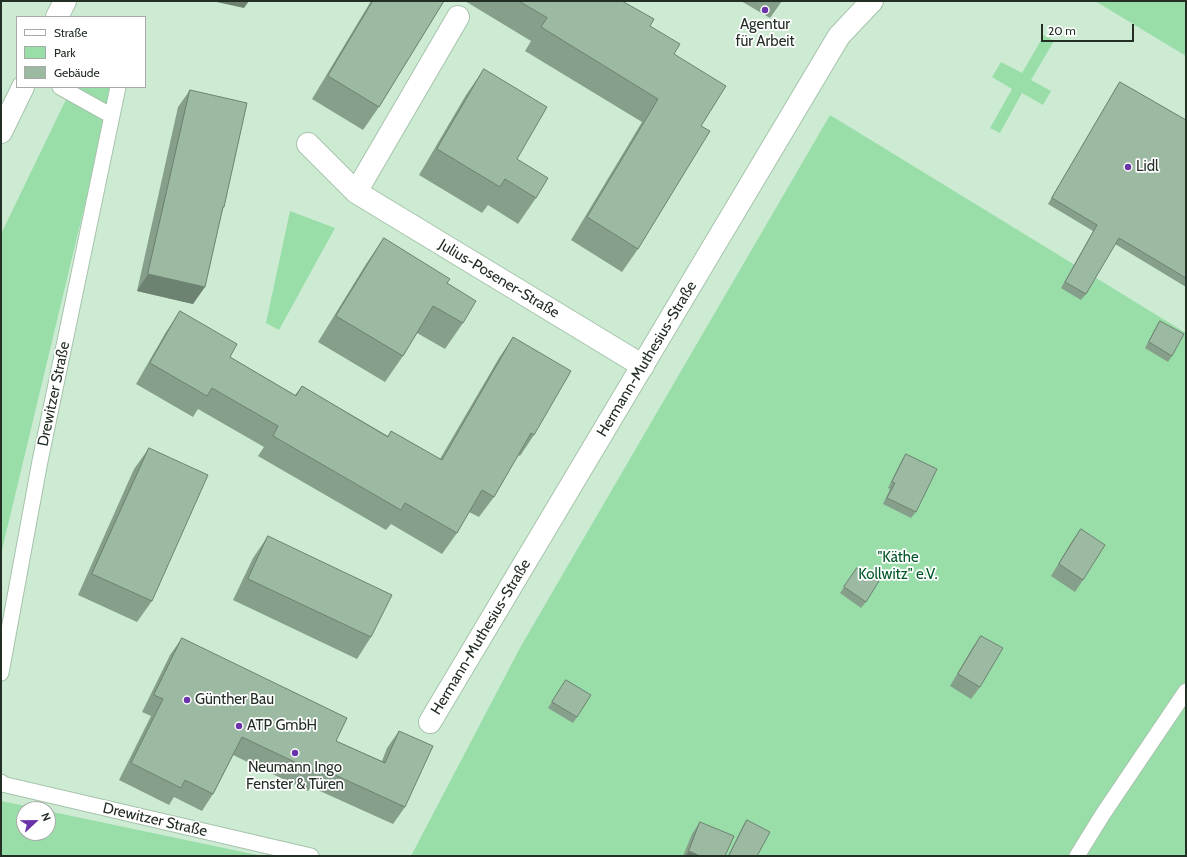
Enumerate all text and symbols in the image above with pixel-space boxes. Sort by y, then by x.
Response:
marker: Agentur für Arbeit [760,5,770,15]
legend [16,16,146,88]
place label: Agentur für Arbeit [735,16,795,51]
scale bar [1043,16,1136,42]
text: 20 m [1048,23,1076,38]
text: Straße [54,25,87,40]
text: Park [54,45,76,60]
text: Gebäude [54,65,100,80]
place label: Lidl [1136,158,1159,176]
marker: Lidl [1123,162,1133,172]
street label: Julius-Posener-Straße [435,236,563,322]
street label: Hermann-Muthesius-Straße [593,278,701,440]
street label: Drewitzer Straße [34,340,74,448]
park label: "Käthe Kollwitz" e.V. [858,549,938,584]
street label: Hermann-Muthesius-Straße [427,556,535,718]
place label: Günther Bau [195,691,274,709]
marker: Günther Bau [182,695,192,705]
place label: ATP GmbH [247,717,317,735]
marker: ATP GmbH [234,721,244,731]
marker: Neumann Ingo Fenster & Türen [290,748,300,758]
place label: Neumann Ingo Fenster & Türen [246,759,344,794]
street label: Drewitzer Straße [101,799,209,841]
north arrow [16,801,56,841]
text: N [38,811,54,823]

